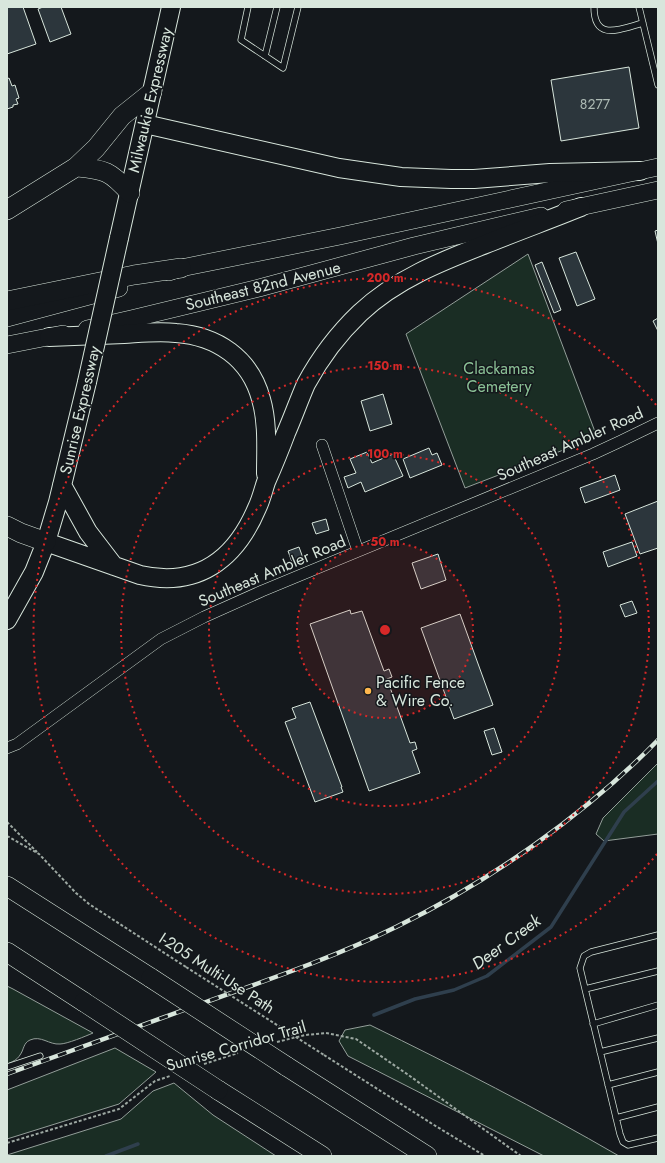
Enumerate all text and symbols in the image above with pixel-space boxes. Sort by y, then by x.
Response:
street label: Milwaukie Expressway [122,24,178,175]
house number: 8277 [580,94,611,114]
street label: Southeast 82nd Avenue [183,256,343,316]
text: 200 m [366,269,404,287]
street label: Sunrise Expressway [54,343,106,476]
text: 150 m [367,357,403,375]
park label: Clackamas Cemetery [463,357,535,398]
street label: Southeast Ambler Road [493,401,647,487]
text: 100 m [367,445,403,463]
street label: Southeast Ambler Road [195,530,349,612]
text: 50 m [370,533,400,551]
centre of rings [378,623,392,637]
place label: Pacific Fence & Wire Co. [376,671,465,712]
marker: Pacific Fence & Wire Co. [363,686,373,696]
water label: Deer Creek [467,908,546,975]
street label: I-205 Multi-Use Path [155,927,279,1019]
street label: Sunrise Corridor Trail [163,1015,309,1077]

